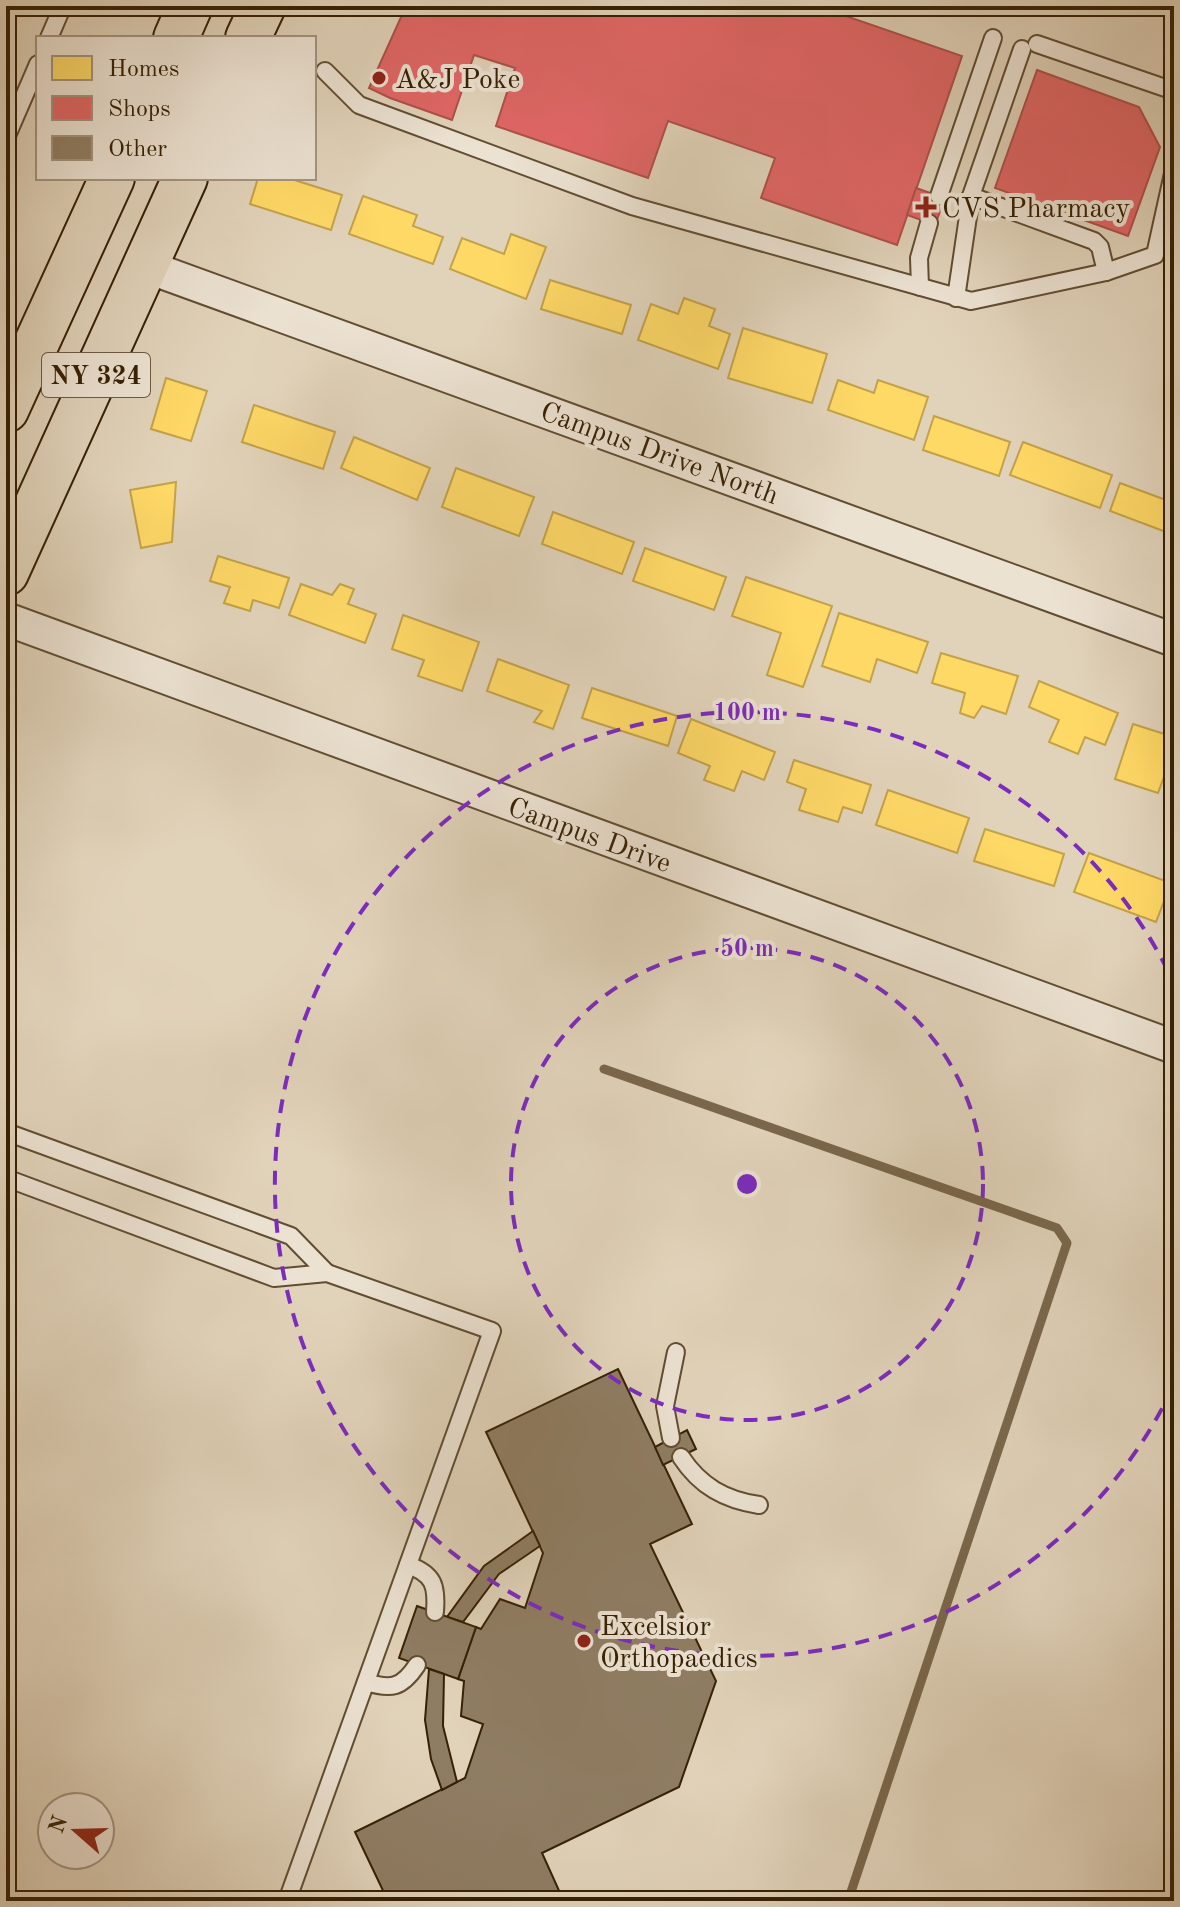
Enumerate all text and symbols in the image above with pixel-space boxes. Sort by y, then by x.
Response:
legend [36,36,316,180]
text: Homes [108,58,179,82]
place label: A&J Poke [395,67,520,95]
marker: A&J Poke [370,69,388,87]
text: Shops [108,98,171,122]
text: Other [108,138,167,162]
place label: CVS Pharmacy [942,196,1130,224]
marker: CVS Pharmacy [917,198,935,216]
road number: NY 324 [42,353,150,397]
street label: Campus Drive North [536,399,782,511]
text: 100 m [713,702,781,726]
street label: Campus Drive [504,794,674,879]
text: 50 m [720,937,774,962]
centre of rings [733,1170,761,1198]
place label: Excelsior Orthopaedics [600,1614,758,1674]
marker: Excelsior Orthopaedics [575,1632,593,1650]
north arrow [36,1791,116,1871]
text: N [46,1813,72,1837]

